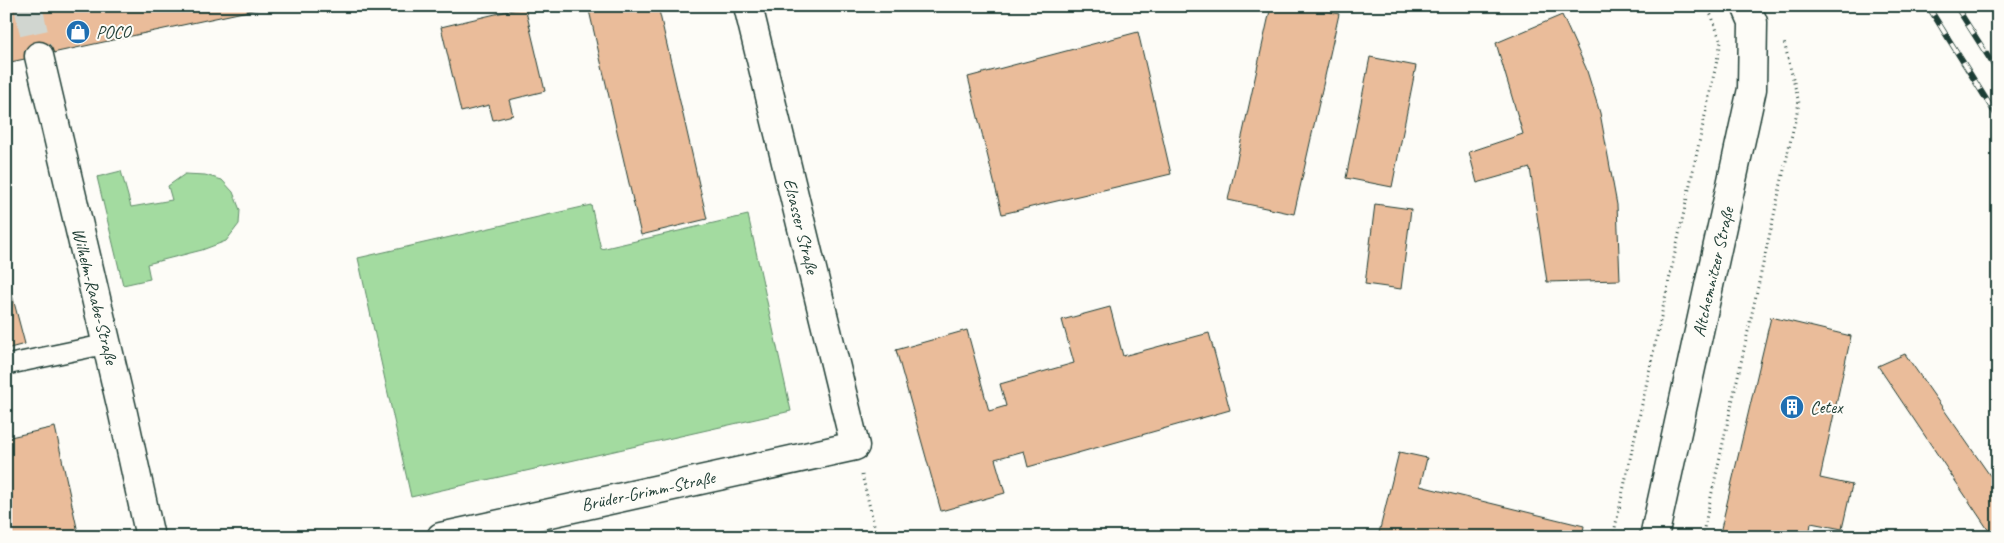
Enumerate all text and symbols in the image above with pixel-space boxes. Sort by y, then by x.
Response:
shop icon: POCO [65,19,91,45]
place label: POCO [96,21,132,43]
street label: Elsasser Straße [779,176,824,277]
street label: Altchemnitzer Straße [1687,204,1739,339]
street label: Wilhelm-Raabe-Straße [67,226,123,367]
building icon: Cetex [1779,394,1805,420]
place label: Cetex [1810,396,1844,418]
street label: Brüder-Grimm-Straße [579,466,718,516]

